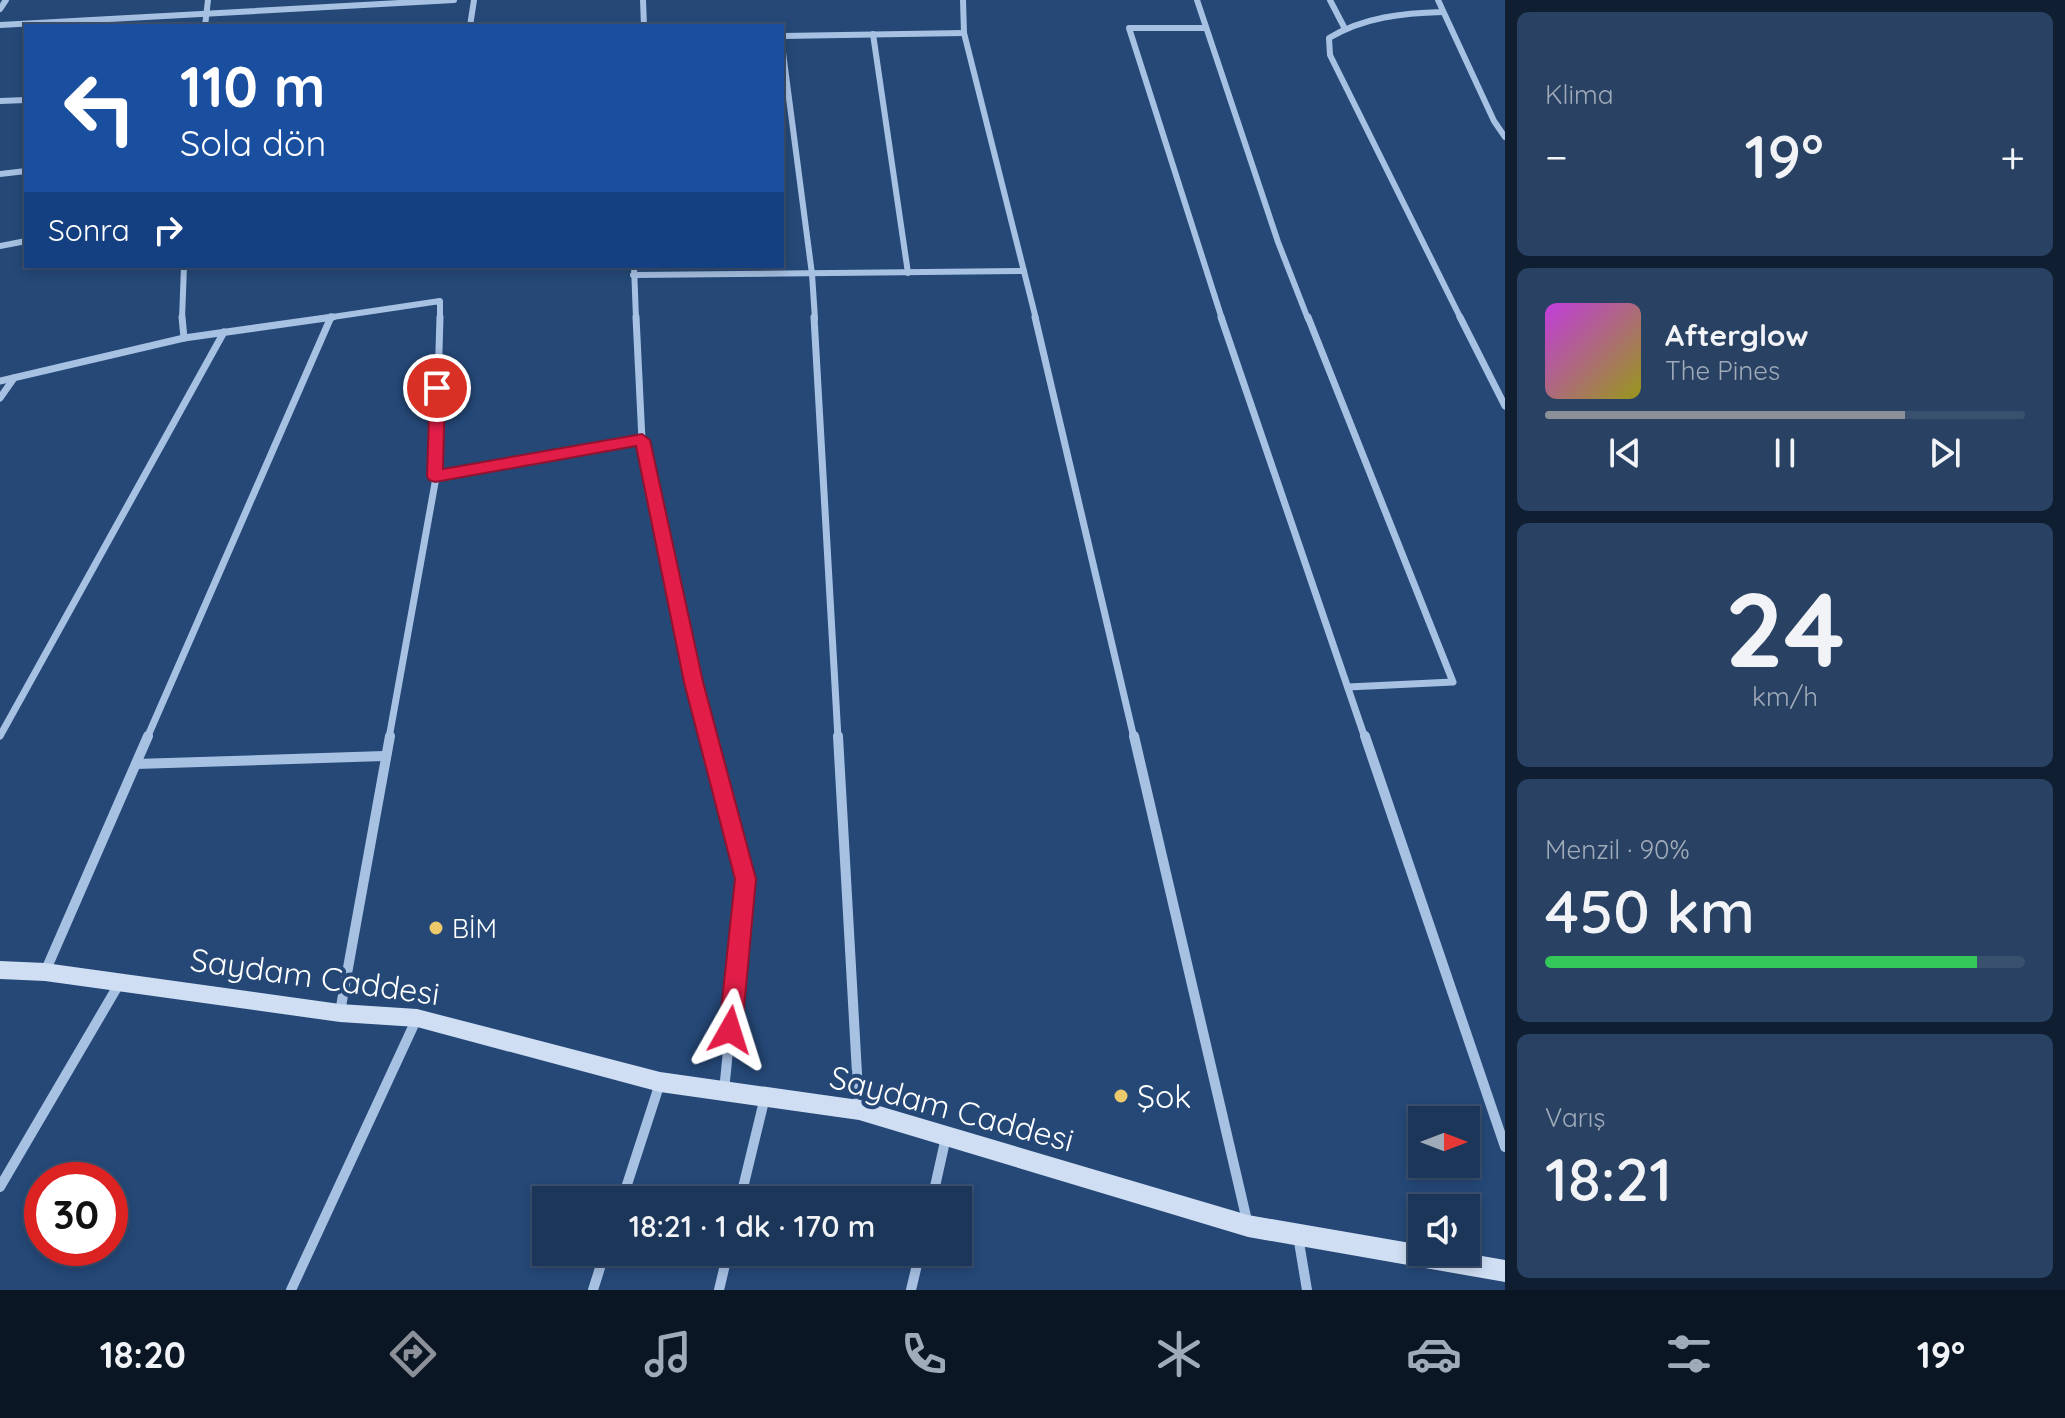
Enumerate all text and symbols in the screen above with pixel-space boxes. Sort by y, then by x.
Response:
text: 110 m [180,51,325,121]
icon: left [48,56,152,160]
text: Klima [1545,78,1614,111]
text: 19° [1744,118,1824,193]
text: Sola dön [180,120,326,165]
text: − [1545,129,1568,184]
text: + [2000,129,2025,184]
icon: right [146,208,190,252]
text: Sonra [48,211,130,249]
text: Afterglow [1665,316,1808,354]
pin [403,354,471,422]
text: The Pines [1665,354,1780,387]
icon: arrive [415,366,459,410]
icon: previous [1603,431,1647,475]
icon: pause [1763,431,1807,475]
icon: next [1923,431,1967,475]
text: 24 [1725,563,1845,693]
text: km/h [1752,680,1818,713]
text: Menzil · 90% [1545,833,1690,866]
text: 450 km [1545,873,1755,948]
place label: BİM [452,912,497,945]
marker: BİM [427,919,445,937]
street label: Saydam Caddesi [188,939,442,1013]
position arrow [688,988,772,1072]
street label: Saydam Caddesi [826,1056,1078,1160]
place label: Şok [1137,1076,1191,1116]
marker: Şok [1112,1087,1130,1105]
text: Varış [1545,1101,1605,1134]
north arrow [1408,1106,1480,1178]
map controls [1408,1106,1480,1266]
text: 18:21 [1545,1141,1672,1216]
speed limit sign: 30 [24,1162,128,1266]
button: sound [1408,1194,1480,1266]
text: 18:21 · 1 dk · 170 m [629,1207,875,1245]
icon: directions [385,1326,441,1382]
icon: music [640,1326,696,1382]
icon: phone [896,1326,952,1382]
icon: climate [1151,1326,1207,1382]
icon: car [1406,1326,1462,1382]
icon: filters [1661,1326,1717,1382]
text: 18:20 [100,1332,186,1377]
text: 19° [1917,1332,1965,1377]

